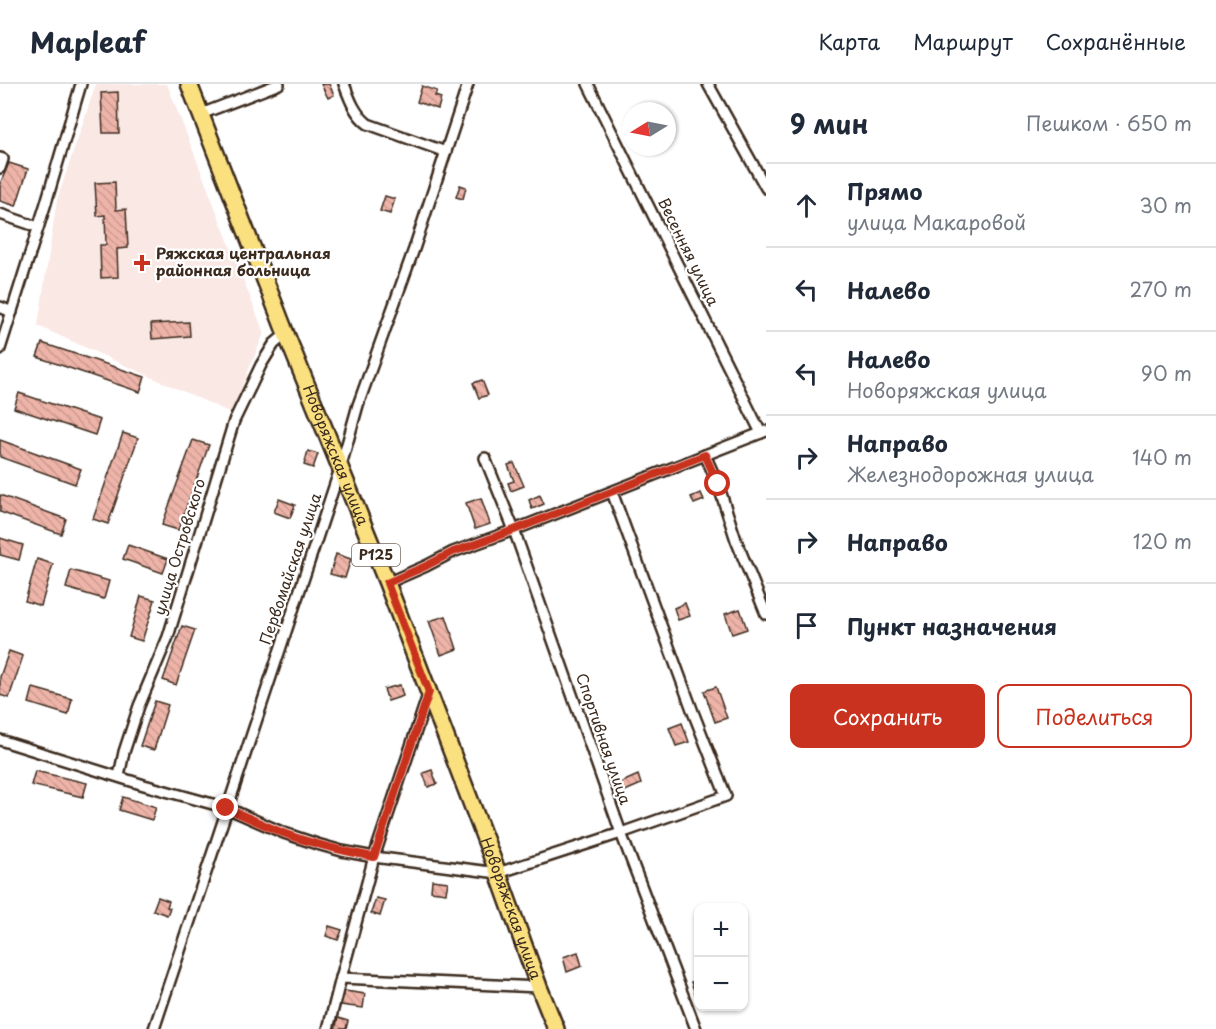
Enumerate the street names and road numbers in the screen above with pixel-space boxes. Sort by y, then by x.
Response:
street label: Весенняя улица [653,193,726,310]
street label: Новоряжская улица [298,381,376,529]
street label: улица Островского [147,475,210,618]
street label: Первомайская улица [253,489,327,647]
road number: Р125 [352,544,400,566]
street label: Спортивная улица [571,670,638,808]
street label: Новоряжская улица [475,834,549,983]

